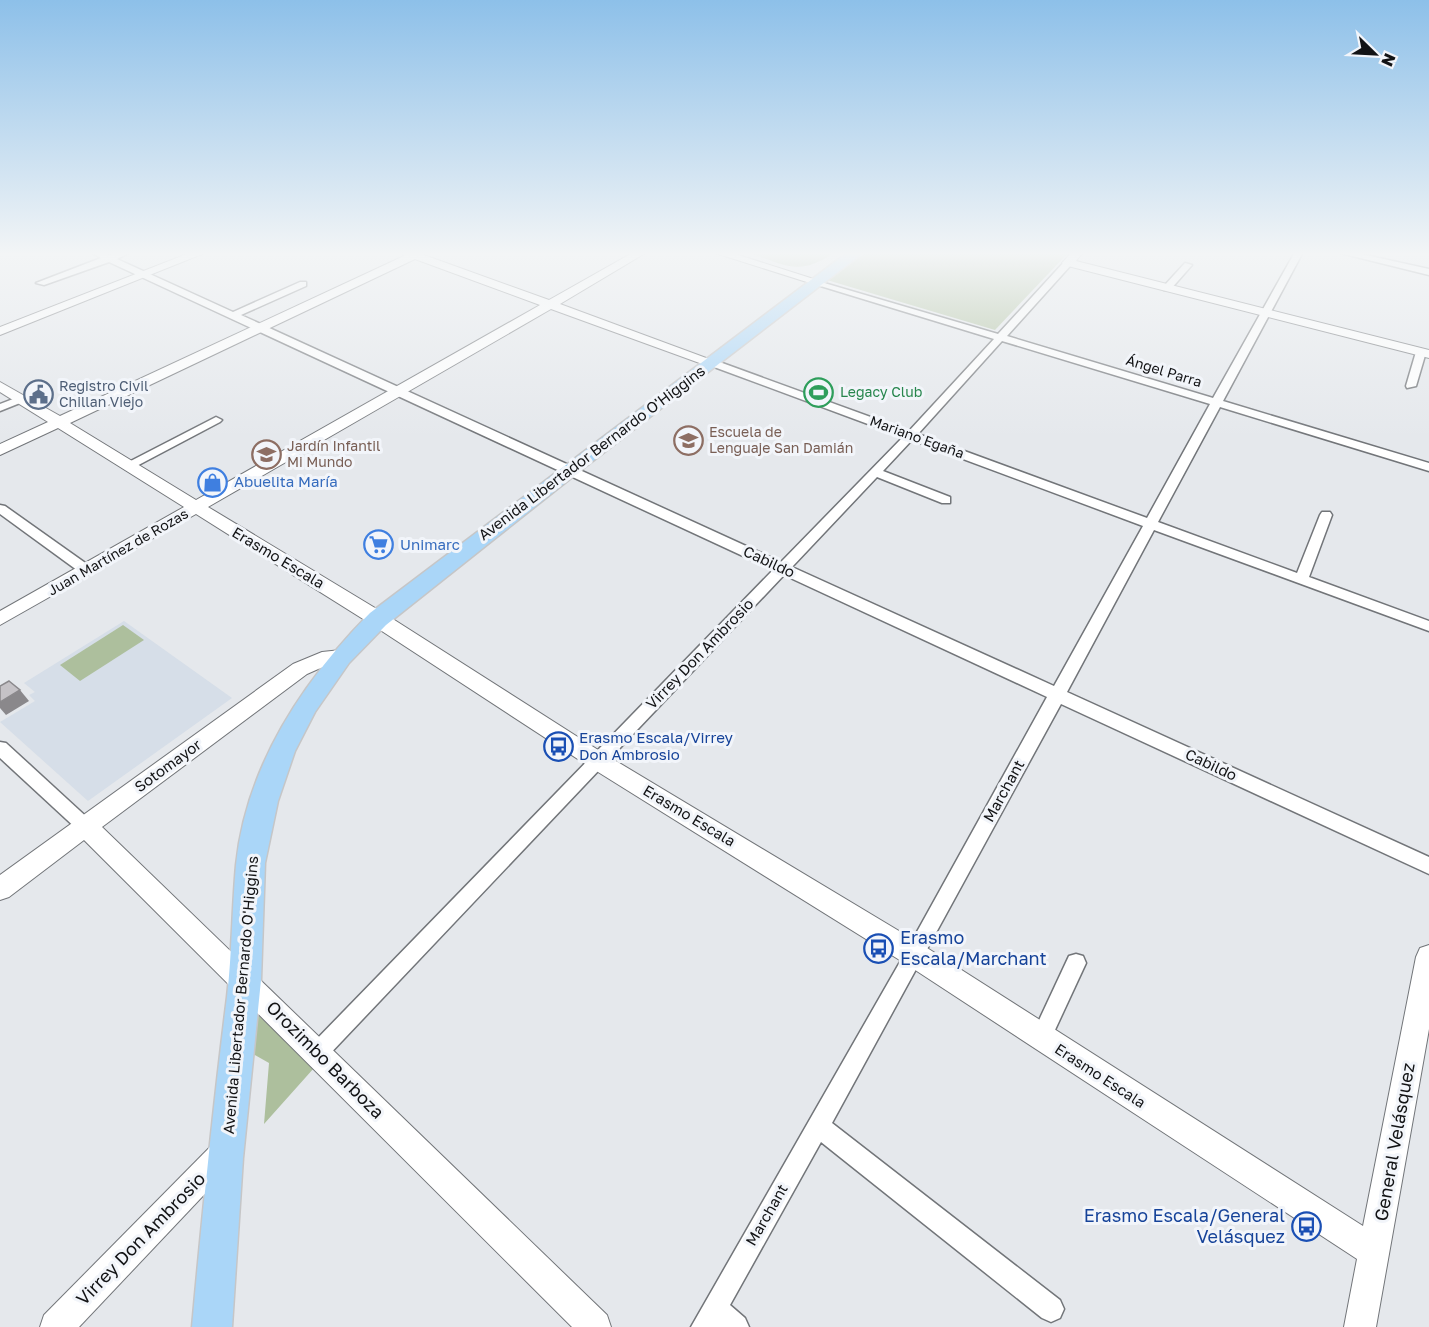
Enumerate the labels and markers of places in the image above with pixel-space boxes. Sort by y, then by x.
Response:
sports icon: Legacy Club [803,376,835,408]
place label: Registro Civil Chillan Viejo [59,377,148,410]
public building icon: Registro Civil Chillan Viejo [22,378,54,410]
place label: Legacy Club [840,383,922,400]
place label: Escuela de Lenguaje San Damián [709,423,853,456]
school or university icon: Escuela de Lenguaje San Damián [672,424,704,456]
place label: Jardín Infantil Mi Mundo [287,437,381,470]
school or university icon: Jardín Infantil Mi Mundo [250,438,282,470]
shop icon: Abuelita María [197,466,229,498]
place label: Abuelita María [234,472,338,490]
supermarket icon: Unimarc [363,529,395,561]
place label: Unimarc [400,535,460,553]
place label: Erasmo Escala/Virrey Don Ambrosio [579,728,734,763]
bus stop icon: Erasmo Escala/Virrey Don Ambrosio [542,731,574,763]
place label: Erasmo Escala/Marchant [900,926,1047,969]
bus stop icon: Erasmo Escala/Marchant [863,932,895,964]
place label: Erasmo Escala/General Velásquez [1084,1204,1285,1247]
bus stop icon: Erasmo Escala/General Velásquez [1290,1210,1322,1242]

